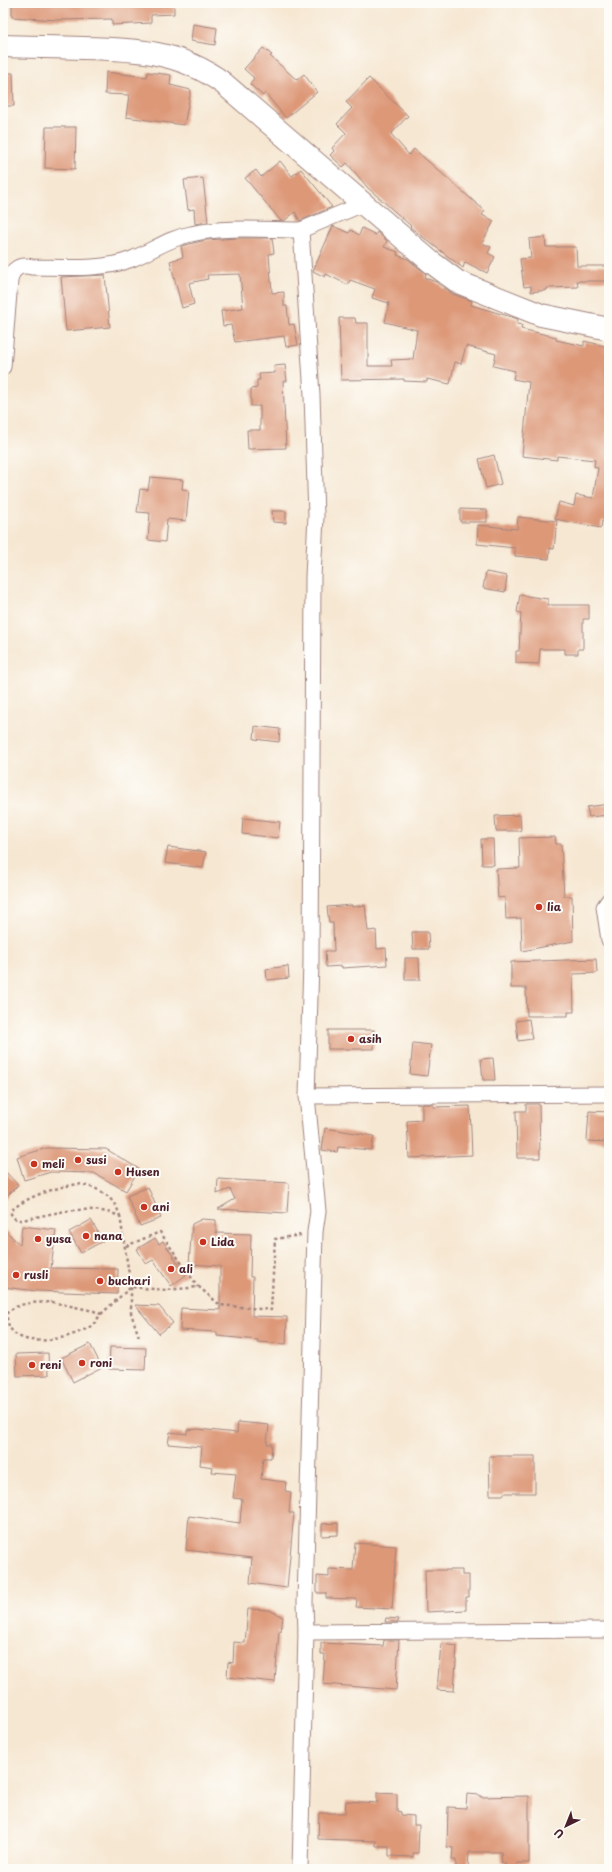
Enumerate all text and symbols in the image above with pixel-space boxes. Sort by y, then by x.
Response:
place label: lia [547,898,562,915]
marker: lia [534,902,544,912]
place label: asih [359,1030,382,1047]
marker: asih [346,1034,356,1044]
place label: susi [86,1151,107,1168]
place label: meli [42,1155,65,1172]
marker: susi [73,1155,83,1165]
marker: meli [29,1159,39,1169]
place label: Husen [126,1163,160,1180]
marker: Husen [113,1167,123,1177]
place label: ani [152,1198,169,1215]
marker: ani [139,1202,149,1212]
place label: nana [94,1227,123,1244]
place label: yusa [46,1230,72,1247]
marker: nana [81,1231,91,1241]
place label: Lida [211,1233,235,1250]
marker: yusa [33,1234,43,1244]
marker: Lida [198,1237,208,1247]
place label: ali [179,1260,193,1277]
marker: ali [166,1264,176,1274]
place label: rusli [24,1266,49,1283]
marker: rusli [11,1270,21,1280]
place label: buchari [108,1272,150,1289]
marker: buchari [95,1276,105,1286]
place label: roni [90,1354,113,1371]
place label: reni [40,1356,62,1373]
marker: roni [77,1358,87,1368]
marker: reni [27,1360,37,1370]
north arrow [546,1806,586,1846]
text: U [550,1825,568,1843]

